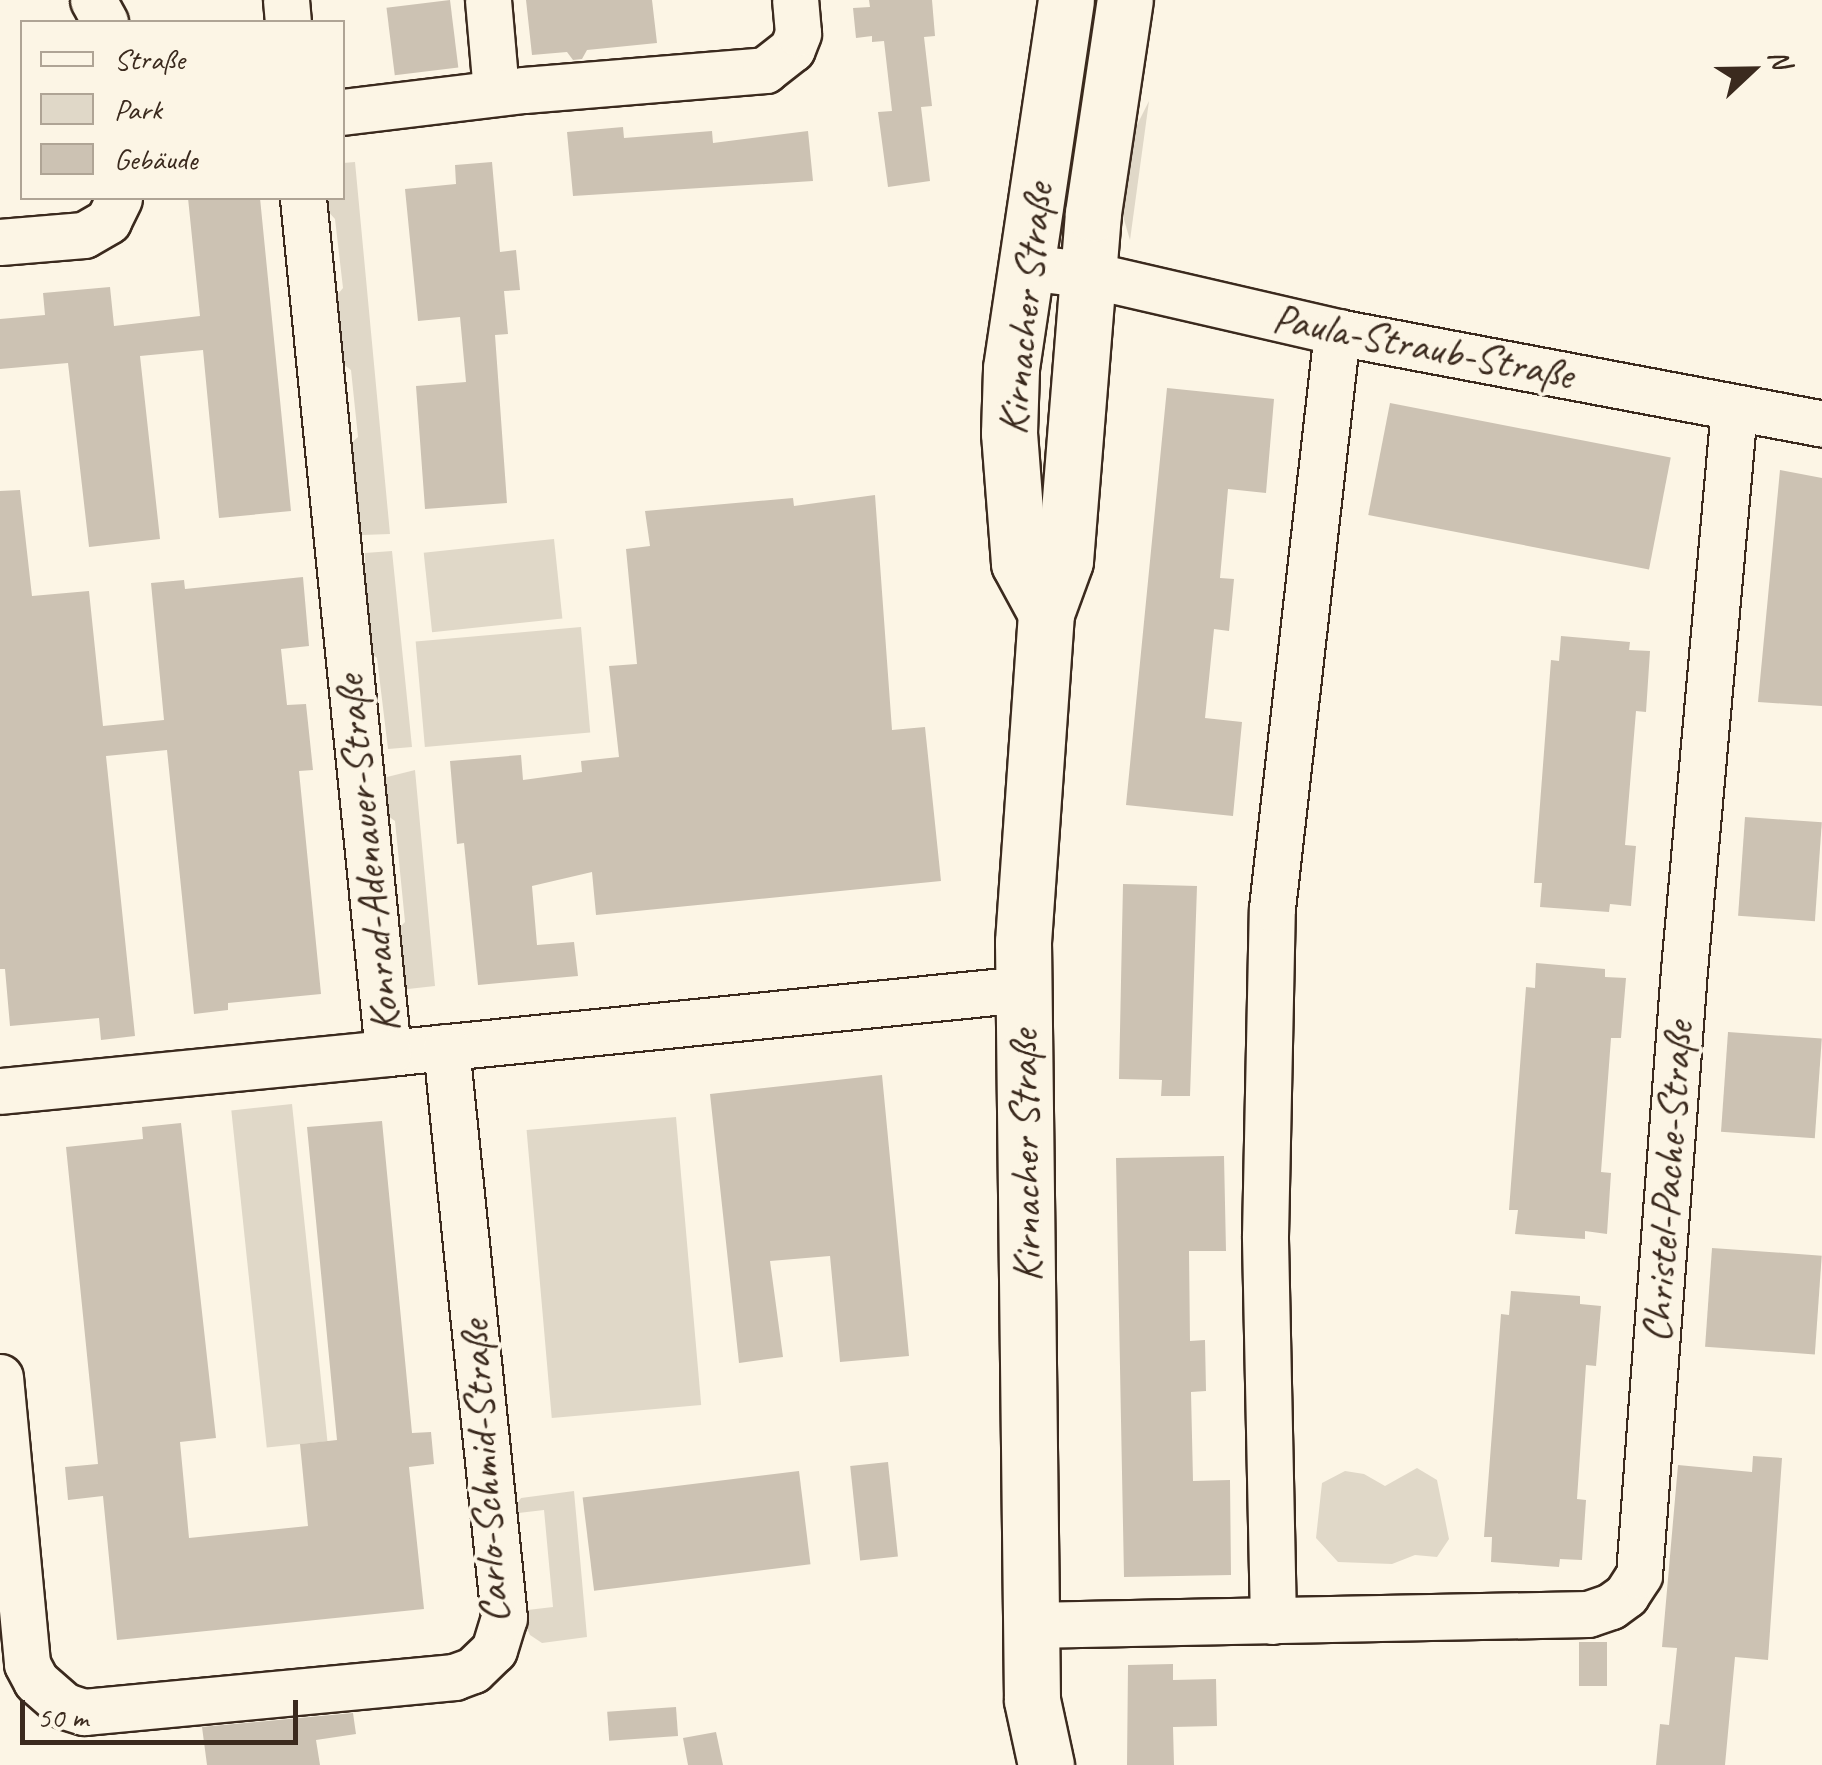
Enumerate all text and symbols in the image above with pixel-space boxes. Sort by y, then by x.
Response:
legend [20,20,345,200]
north arrow [1702,20,1802,120]
text: Straße [114,40,185,78]
text: N [1761,44,1800,73]
text: Park [114,90,162,128]
text: Gebäude [114,140,197,178]
street label: Kirnacher Straße [988,180,1064,438]
street label: Paula-Straub-Straße [1269,293,1577,401]
street label: Konrad-Adenauer-Straße [324,673,412,1035]
street label: Christel-Pache-Straße [1632,1020,1704,1344]
street label: Kirnacher Straße [999,1029,1053,1283]
street label: Carlo-Schmid-Straße [449,1319,521,1625]
scale bar [25,1680,302,1742]
text: 50 m [37,1698,88,1736]

